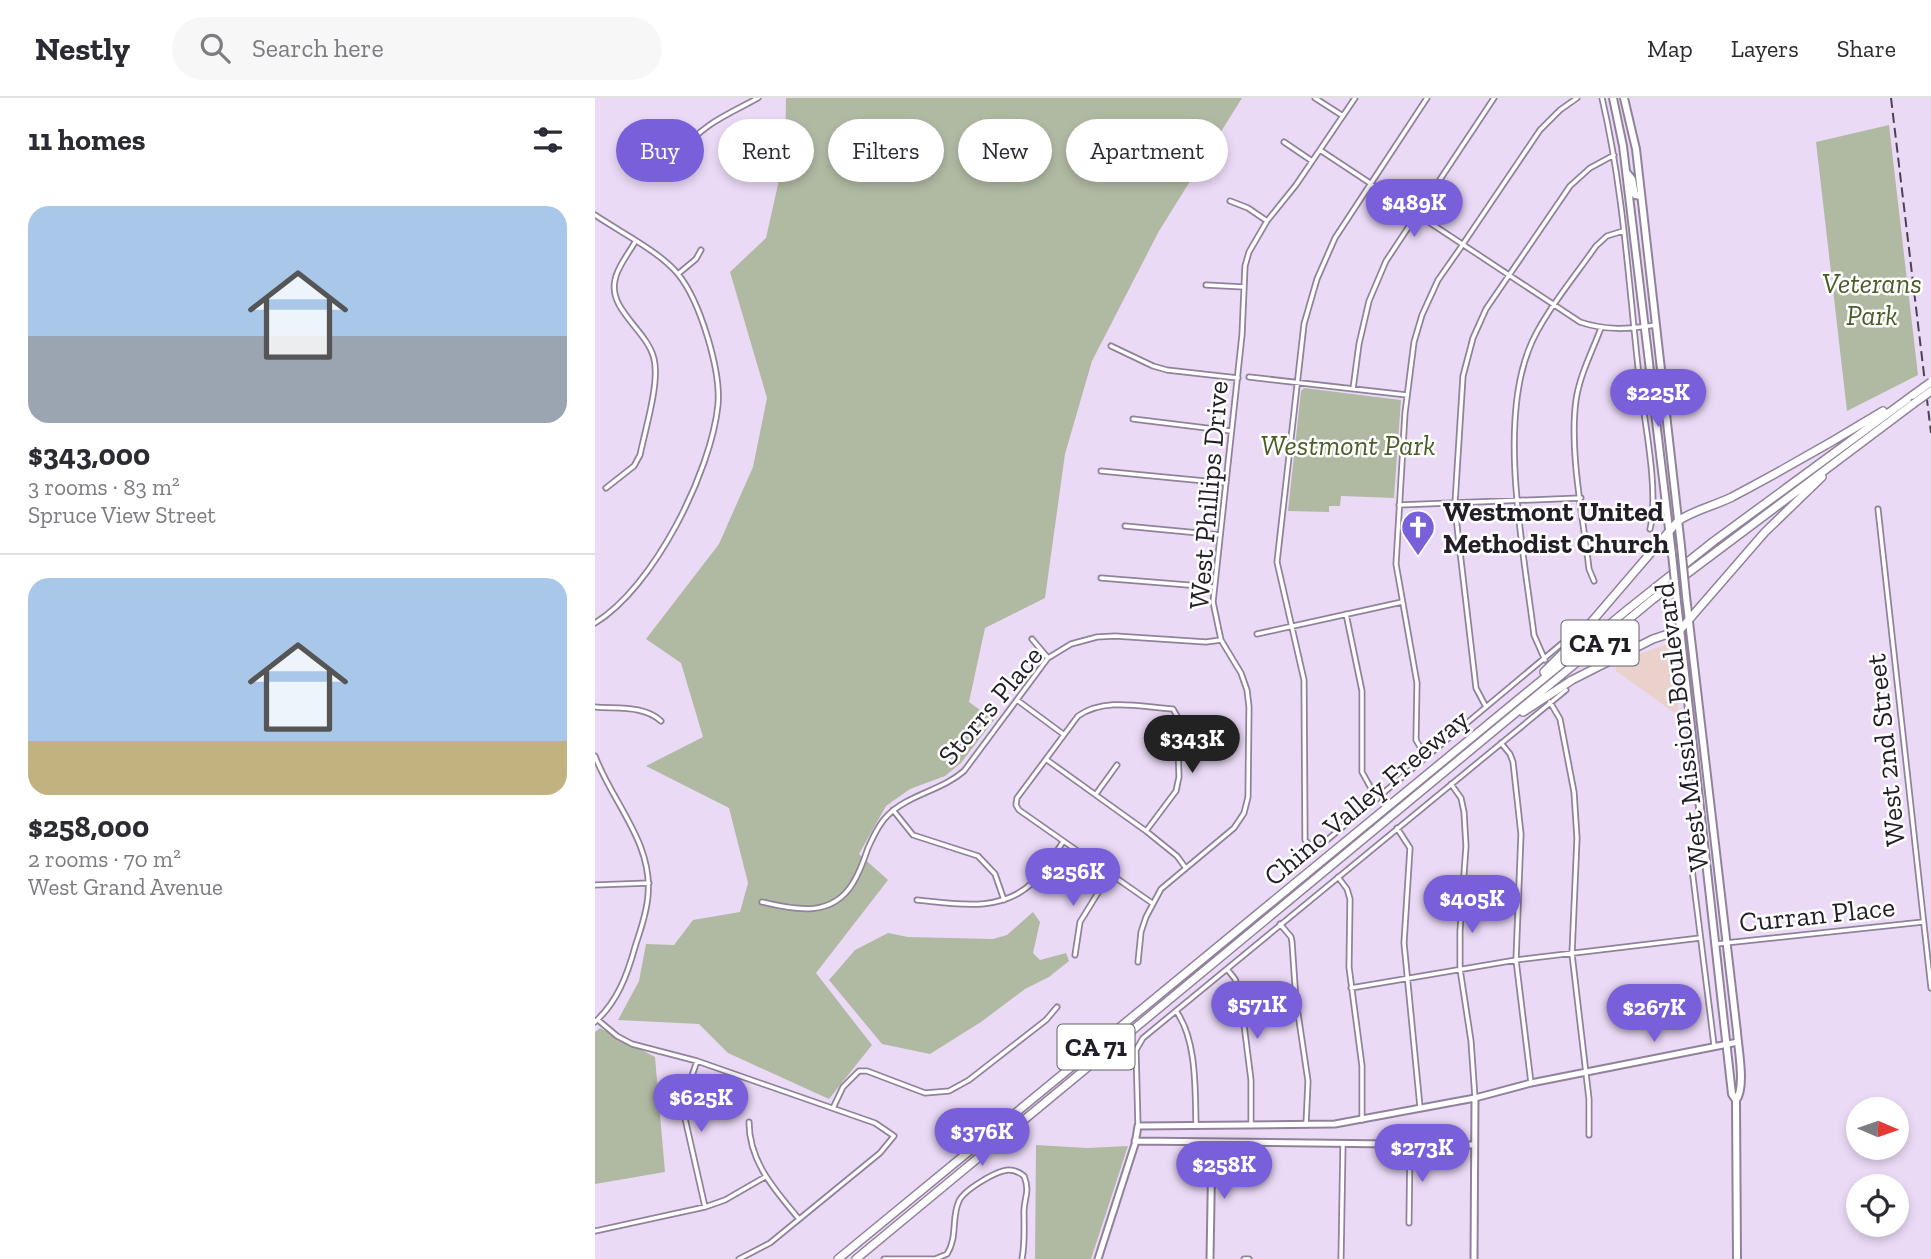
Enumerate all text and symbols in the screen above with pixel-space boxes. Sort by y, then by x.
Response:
search box [172,17,662,80]
text: Nestly [35,29,130,68]
icon: search [196,29,234,67]
text: Search here [252,32,384,64]
text: Map [1647,34,1693,63]
text: Layers [1731,34,1799,63]
text: Share [1837,34,1896,63]
chip: Buy [616,119,704,182]
chip: Rent [718,119,814,182]
chip: Filters [828,119,944,182]
chip: New [958,119,1052,182]
chip: Apartment [1066,119,1228,182]
icon: filters [529,121,567,159]
text: 11 homes [28,122,146,158]
pin: $489K [1365,180,1463,239]
text: $489K [1382,188,1446,216]
icon: home [235,252,361,378]
park label: Veterans Park [1822,267,1922,332]
pin: $225K [1609,370,1707,429]
text: $225K [1626,378,1690,406]
street label: West Phillips Drive [1182,379,1235,611]
park label: Westmont Park [1260,429,1436,462]
text: $343,000 [28,437,150,473]
text: 3 rooms · 83 m² [28,473,180,501]
place label: Westmont United Methodist Church [1443,495,1669,560]
text: Spruce View Street [28,501,216,529]
church icon: Westmont United Methodist Church [1399,508,1437,557]
street label: West Mission Boulevard [1647,581,1716,873]
road number: CA 71 [1562,621,1639,666]
icon: home [235,624,361,750]
street label: Storrs Place [931,639,1050,771]
street label: West 2nd Street [1859,652,1912,848]
street label: Chino Valley Freeway [1257,702,1476,893]
pin: $343K [1143,716,1241,775]
text: $343K [1160,724,1224,752]
text: $258,000 [28,809,149,845]
text: 2 rooms · 70 m² [28,845,181,873]
pin: $256K [1024,848,1122,908]
text: $256K [1041,857,1105,885]
text: West Grand Avenue [28,873,223,901]
pin: $405K [1423,876,1521,935]
text: $405K [1439,884,1505,912]
street label: Curran Place [1738,890,1897,939]
pin: $571K [1208,982,1306,1041]
pin: $267K [1605,984,1703,1044]
text: $571K [1227,990,1287,1018]
text: $267K [1623,993,1685,1021]
road number: CA 71 [1057,1024,1135,1070]
pin: $625K [652,1074,750,1134]
text: $625K [669,1083,733,1111]
north arrow [1846,1097,1909,1160]
map controls [1846,1097,1909,1237]
pin: $376K [933,1108,1031,1168]
text: $376K [951,1117,1013,1145]
pin: $273K [1373,1124,1471,1184]
text: $273K [1391,1133,1453,1161]
pin: $258K [1175,1142,1273,1201]
text: $258K [1192,1150,1256,1178]
button: locate [1846,1174,1909,1237]

